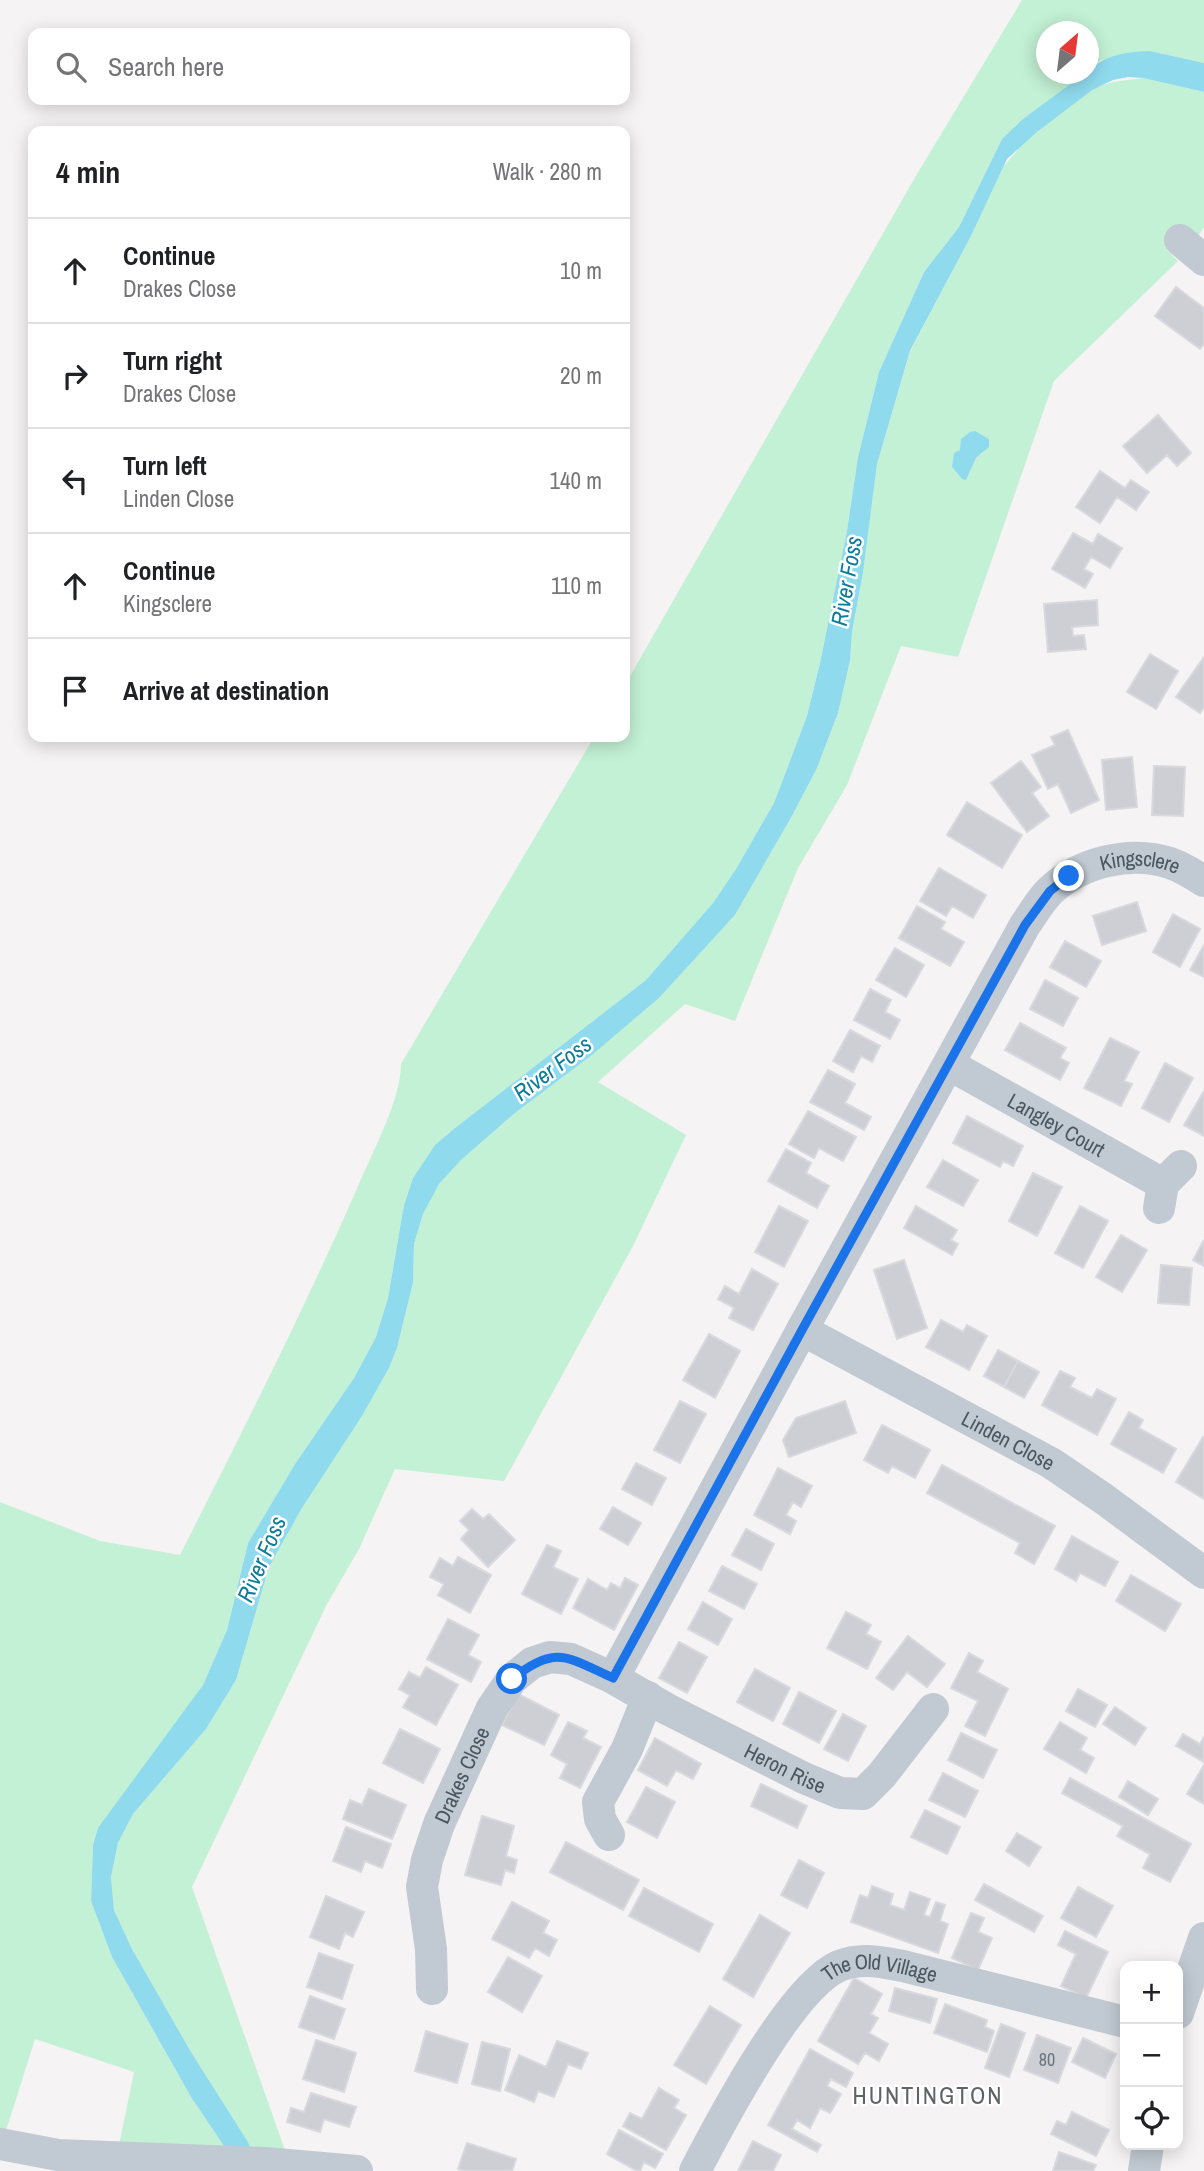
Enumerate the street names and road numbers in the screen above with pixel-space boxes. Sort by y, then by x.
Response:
street label: Kingsclere [1096,843,1185,880]
street label: Langley Court [1003,1086,1111,1163]
street label: Linden Close [957,1404,1060,1477]
street label: Drakes Close [427,1722,496,1828]
street label: Heron Rise [740,1736,830,1800]
street label: The Old Village [815,1946,941,1989]

